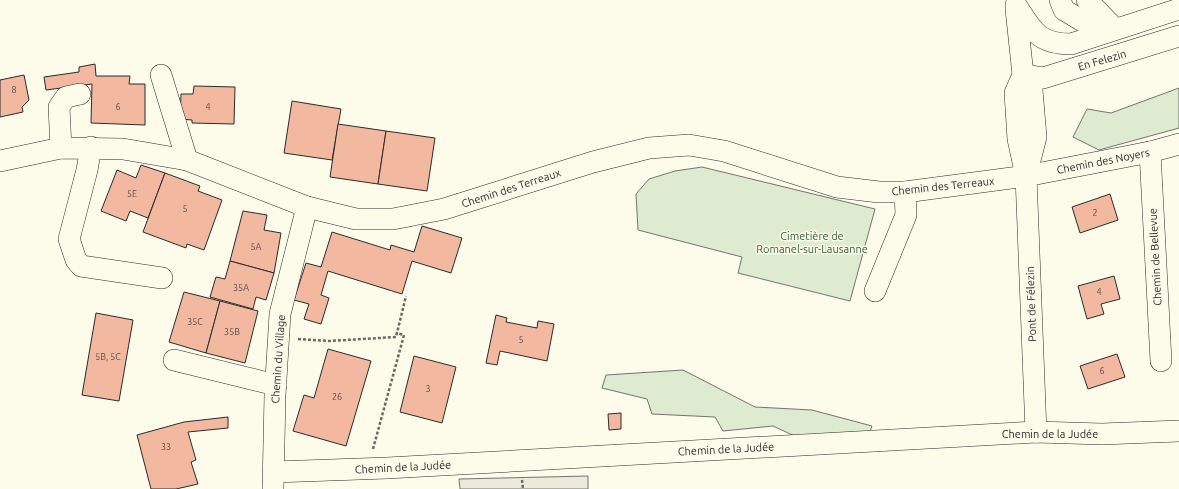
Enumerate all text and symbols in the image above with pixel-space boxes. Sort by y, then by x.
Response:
street label: En Felezin [1076,47,1128,73]
house number: 8 [11,85,17,95]
house number: 6 [115,102,121,112]
house number: 4 [205,102,211,112]
street label: Chemin des Noyers [1056,146,1151,176]
street label: Chemin des Terreaux [460,166,562,210]
street label: Chemin des Terreaux [891,175,995,197]
house number: 5E [127,189,137,199]
house number: 5 [182,204,188,214]
house number: 2 [1092,208,1098,218]
street label: Chemin de Bellevue [1146,208,1164,306]
park label: Cimetière de Romanel-sur-Lausanne [756,230,868,255]
house number: 5A [251,242,262,252]
street label: Pont de Félezin [1024,266,1038,342]
house number: 35A [233,283,249,293]
house number: 4 [1096,287,1102,297]
street label: Chemin du Village [269,314,287,404]
house number: 35C [187,317,203,327]
house number: 35B [224,327,240,337]
house number: 5 [518,335,524,345]
house number: 5B, 5C [95,352,121,362]
house number: 6 [1099,366,1105,376]
house number: 3 [425,384,431,394]
house number: 26 [332,392,342,402]
street label: Chemin de la Judée [1002,428,1098,440]
street label: Chemin de la Judée [678,440,774,458]
house number: 33 [161,442,171,452]
street label: Chemin de la Judée [355,458,451,476]

